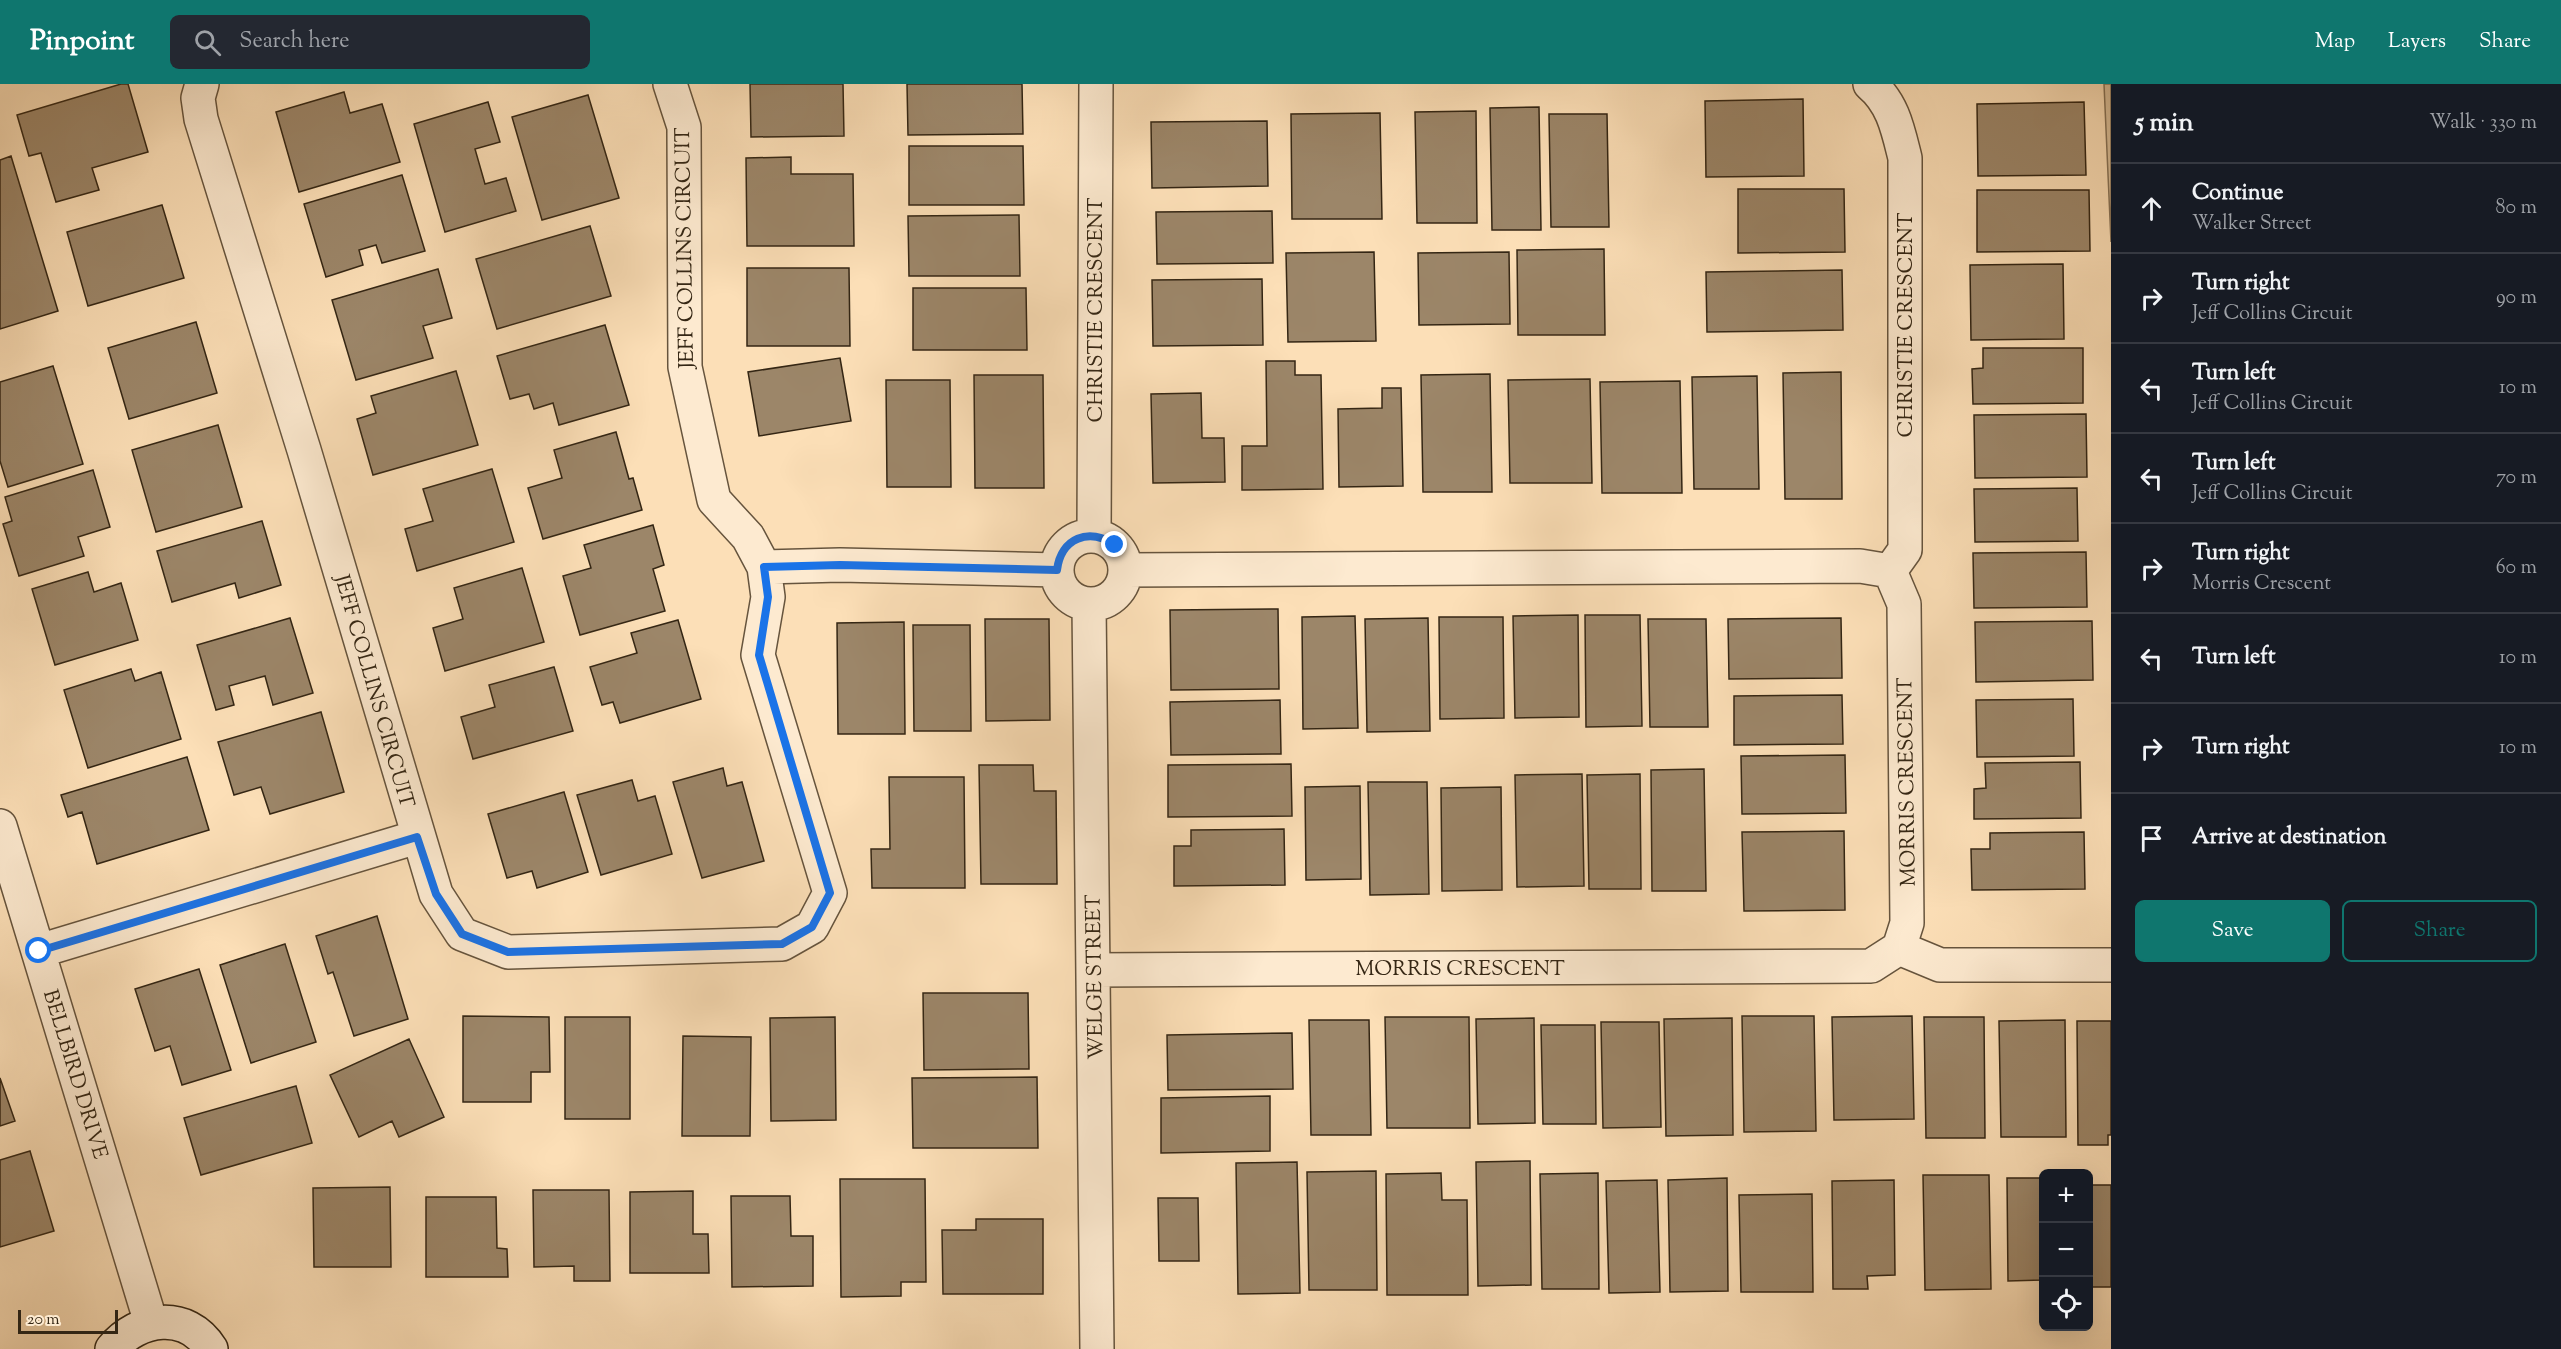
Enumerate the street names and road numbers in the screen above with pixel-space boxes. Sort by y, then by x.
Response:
street label: JEFF COLLINS CIRCUIT [669,127,703,370]
street label: CHRISTIE CRESCENT [1082,197,1112,423]
street label: CHRISTIE CRESCENT [1892,212,1922,438]
street label: JEFF COLLINS CIRCUIT [325,570,421,812]
street label: MORRIS CRESCENT [1891,677,1925,887]
street label: WELGE STREET [1080,894,1112,1060]
street label: MORRIS CRESCENT [1355,955,1565,985]
street label: BELLBIRD DRIVE [34,986,114,1163]

